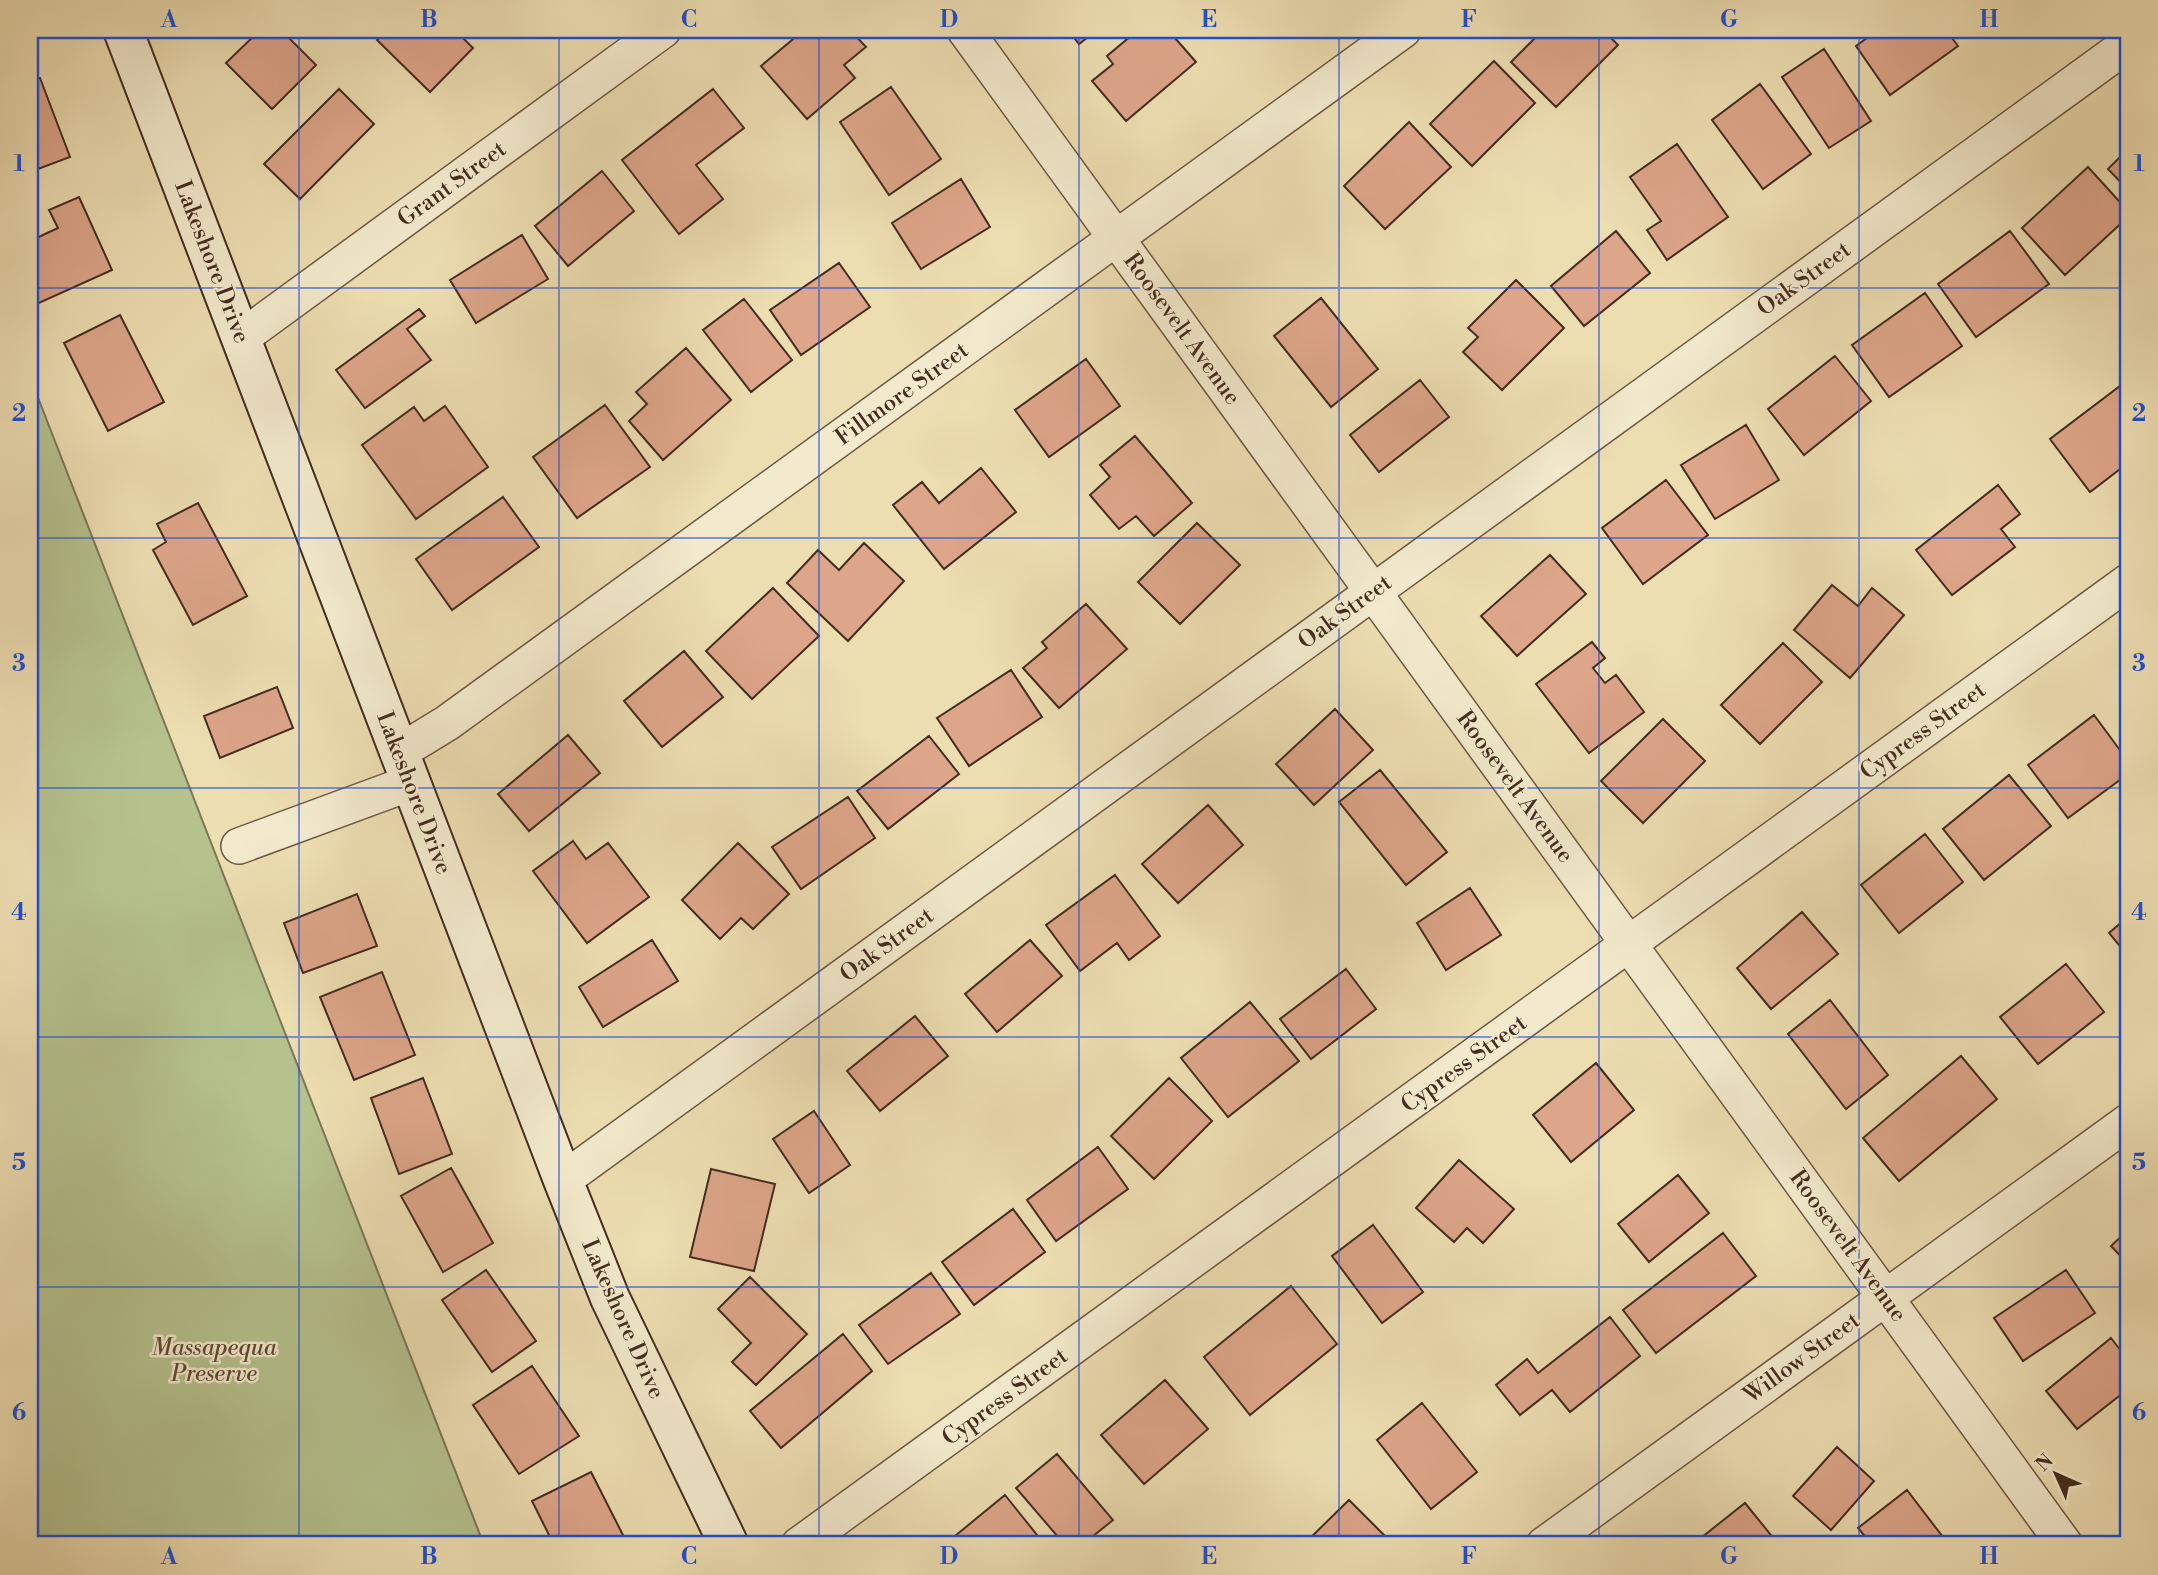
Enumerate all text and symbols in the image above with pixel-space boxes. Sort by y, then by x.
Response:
text: A [160,6,178,34]
text: B [420,6,438,34]
text: C [681,6,697,34]
text: D [940,6,958,34]
text: E [1201,6,1217,34]
text: F [1461,6,1477,34]
text: G [1720,6,1738,34]
text: H [1980,6,1999,34]
street label: Grant Street [392,135,512,233]
text: 1 [13,150,25,178]
text: 1 [2133,150,2145,178]
street label: Lakeshore Drive [168,177,256,347]
street label: Oak Street [1752,236,1856,322]
street label: Roosevelt Avenue [1117,247,1247,411]
street label: Fillmore Street [830,336,974,452]
text: 2 [12,400,26,428]
text: 2 [2132,400,2146,428]
street label: Oak Street [1293,569,1397,655]
text: 3 [12,650,26,678]
text: 3 [2132,650,2146,678]
street label: Cypress Street [1855,676,1991,786]
street label: Roosevelt Avenue [1450,705,1580,869]
street label: Lakeshore Drive [370,708,458,878]
text: 4 [11,899,27,927]
text: 4 [2131,899,2147,927]
street label: Oak Street [835,902,939,988]
street label: Cypress Street [1396,1009,1532,1119]
text: 5 [12,1149,26,1177]
text: 5 [2132,1149,2146,1177]
street label: Roosevelt Avenue [1783,1164,1913,1328]
street label: Lakeshore Drive [575,1235,671,1403]
street label: Willow Street [1738,1306,1866,1410]
park label: Massapequa Preserve [151,1334,277,1388]
street label: Cypress Street [937,1342,1073,1452]
text: 6 [12,1399,26,1427]
text: 6 [2132,1399,2146,1427]
north arrow [2022,1438,2092,1508]
text: N [2031,1449,2058,1476]
text: A [160,1543,178,1571]
text: B [420,1543,438,1571]
text: C [681,1543,697,1571]
text: D [940,1543,958,1571]
text: E [1201,1543,1217,1571]
text: F [1461,1543,1477,1571]
text: G [1720,1543,1738,1571]
text: H [1980,1543,1999,1571]

